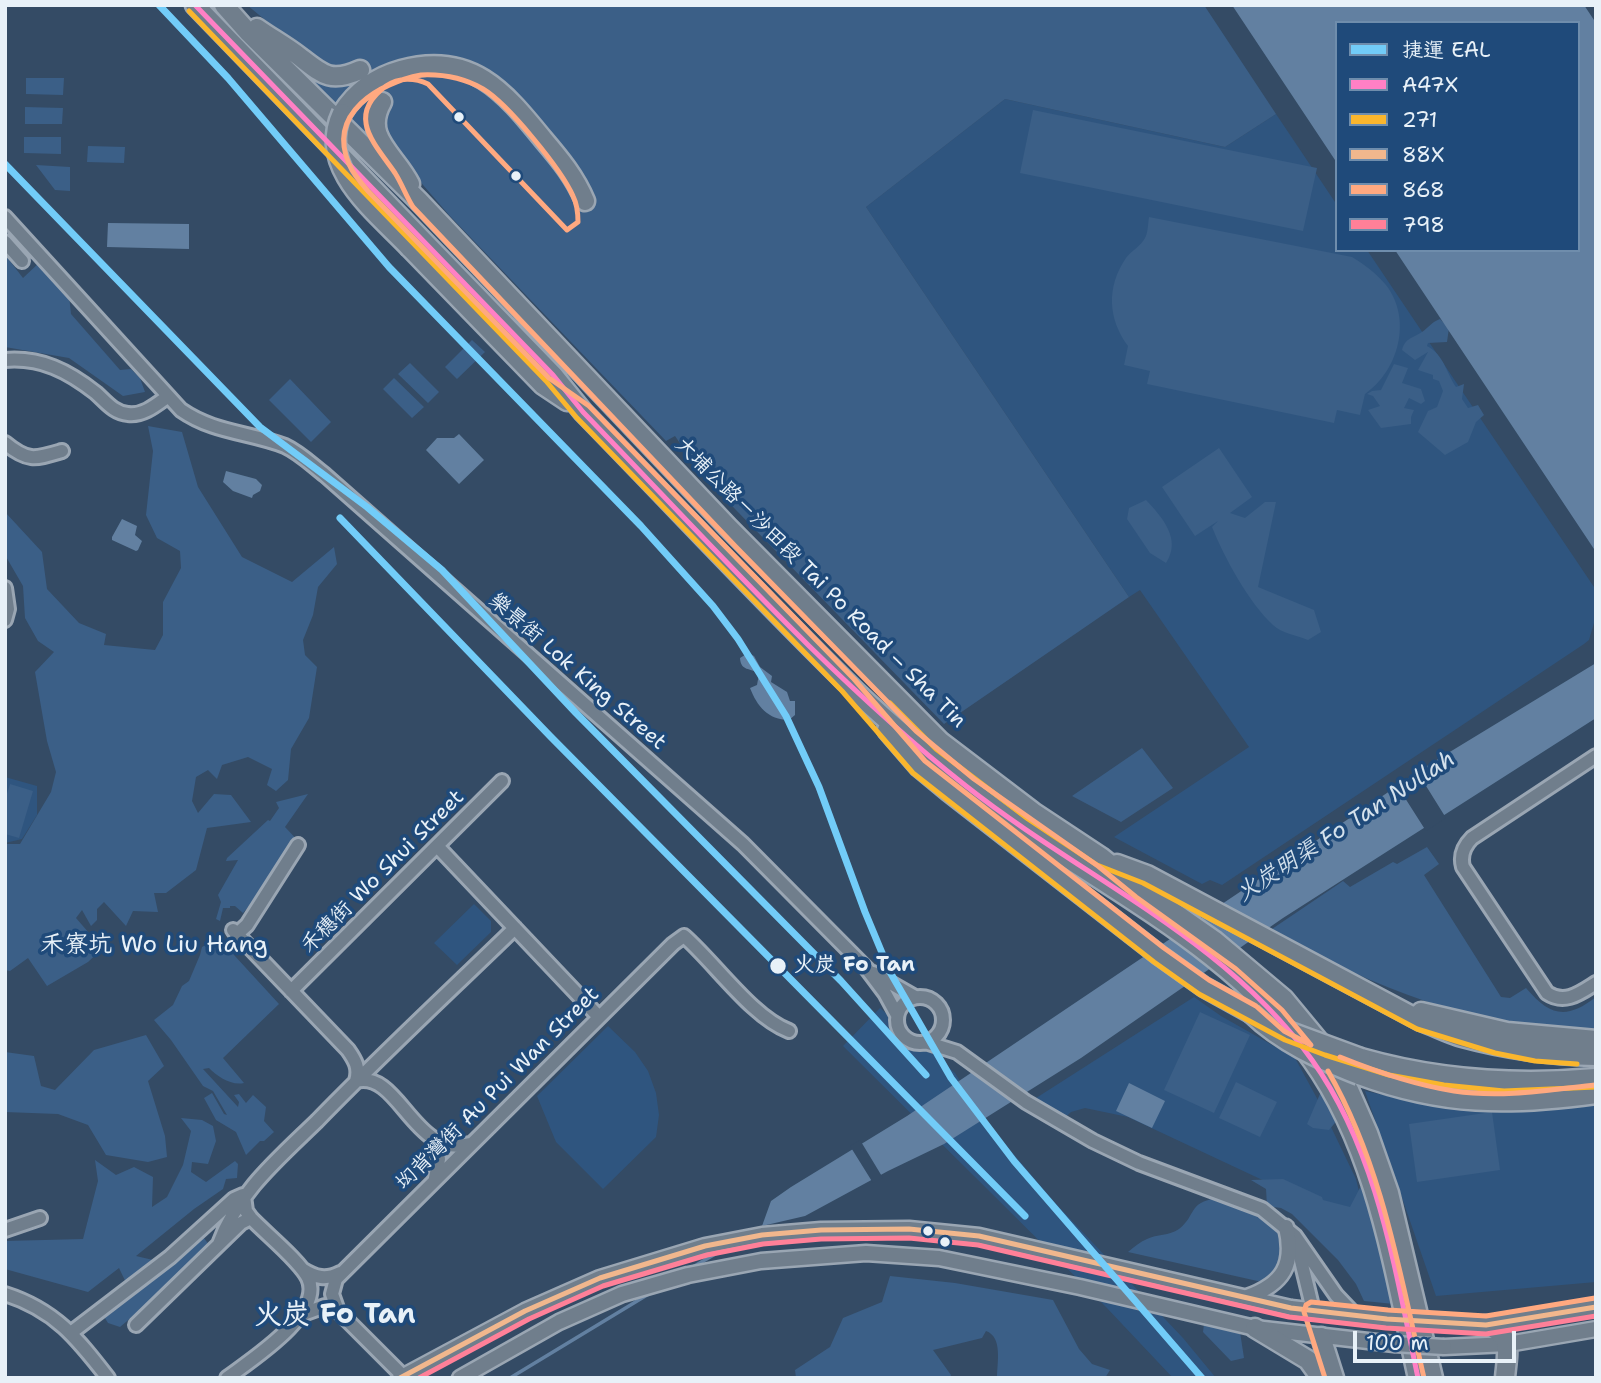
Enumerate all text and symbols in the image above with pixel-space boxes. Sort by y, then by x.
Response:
legend [1335,21,1580,252]
text: 捷運 EAL [1402,36,1491,64]
text: A47X [1402,71,1458,99]
text: 271 [1402,106,1438,134]
unlabelled marker [452,110,466,124]
text: 88X [1402,141,1444,169]
unlabelled marker [509,169,523,183]
text: 868 [1402,176,1445,204]
text: 798 [1402,211,1445,239]
street label: 大埔公路－沙田段 Tai Po Road – Sha Tin [669,432,971,734]
street label: 樂景街 Lok King Street [483,588,671,756]
water label: 火炭明渠 Fo Tan Nullah [1231,746,1461,908]
street label: 禾穗街 Wo Shui Street [296,785,470,959]
district label: 禾寮坑 Wo Liu Hang [40,932,268,960]
place label: 火炭 Fo Tan [794,953,915,979]
marker: 火炭 Fo Tan [768,956,788,976]
street label: 㘭背灣街 Au Pui Wan Street [391,982,605,1196]
unlabelled marker [921,1224,935,1238]
unlabelled marker [938,1235,952,1249]
district label: 火炭 Fo Tan [254,1299,416,1333]
scale bar [1356,1316,1519,1360]
text: 100 m [1366,1329,1429,1357]

